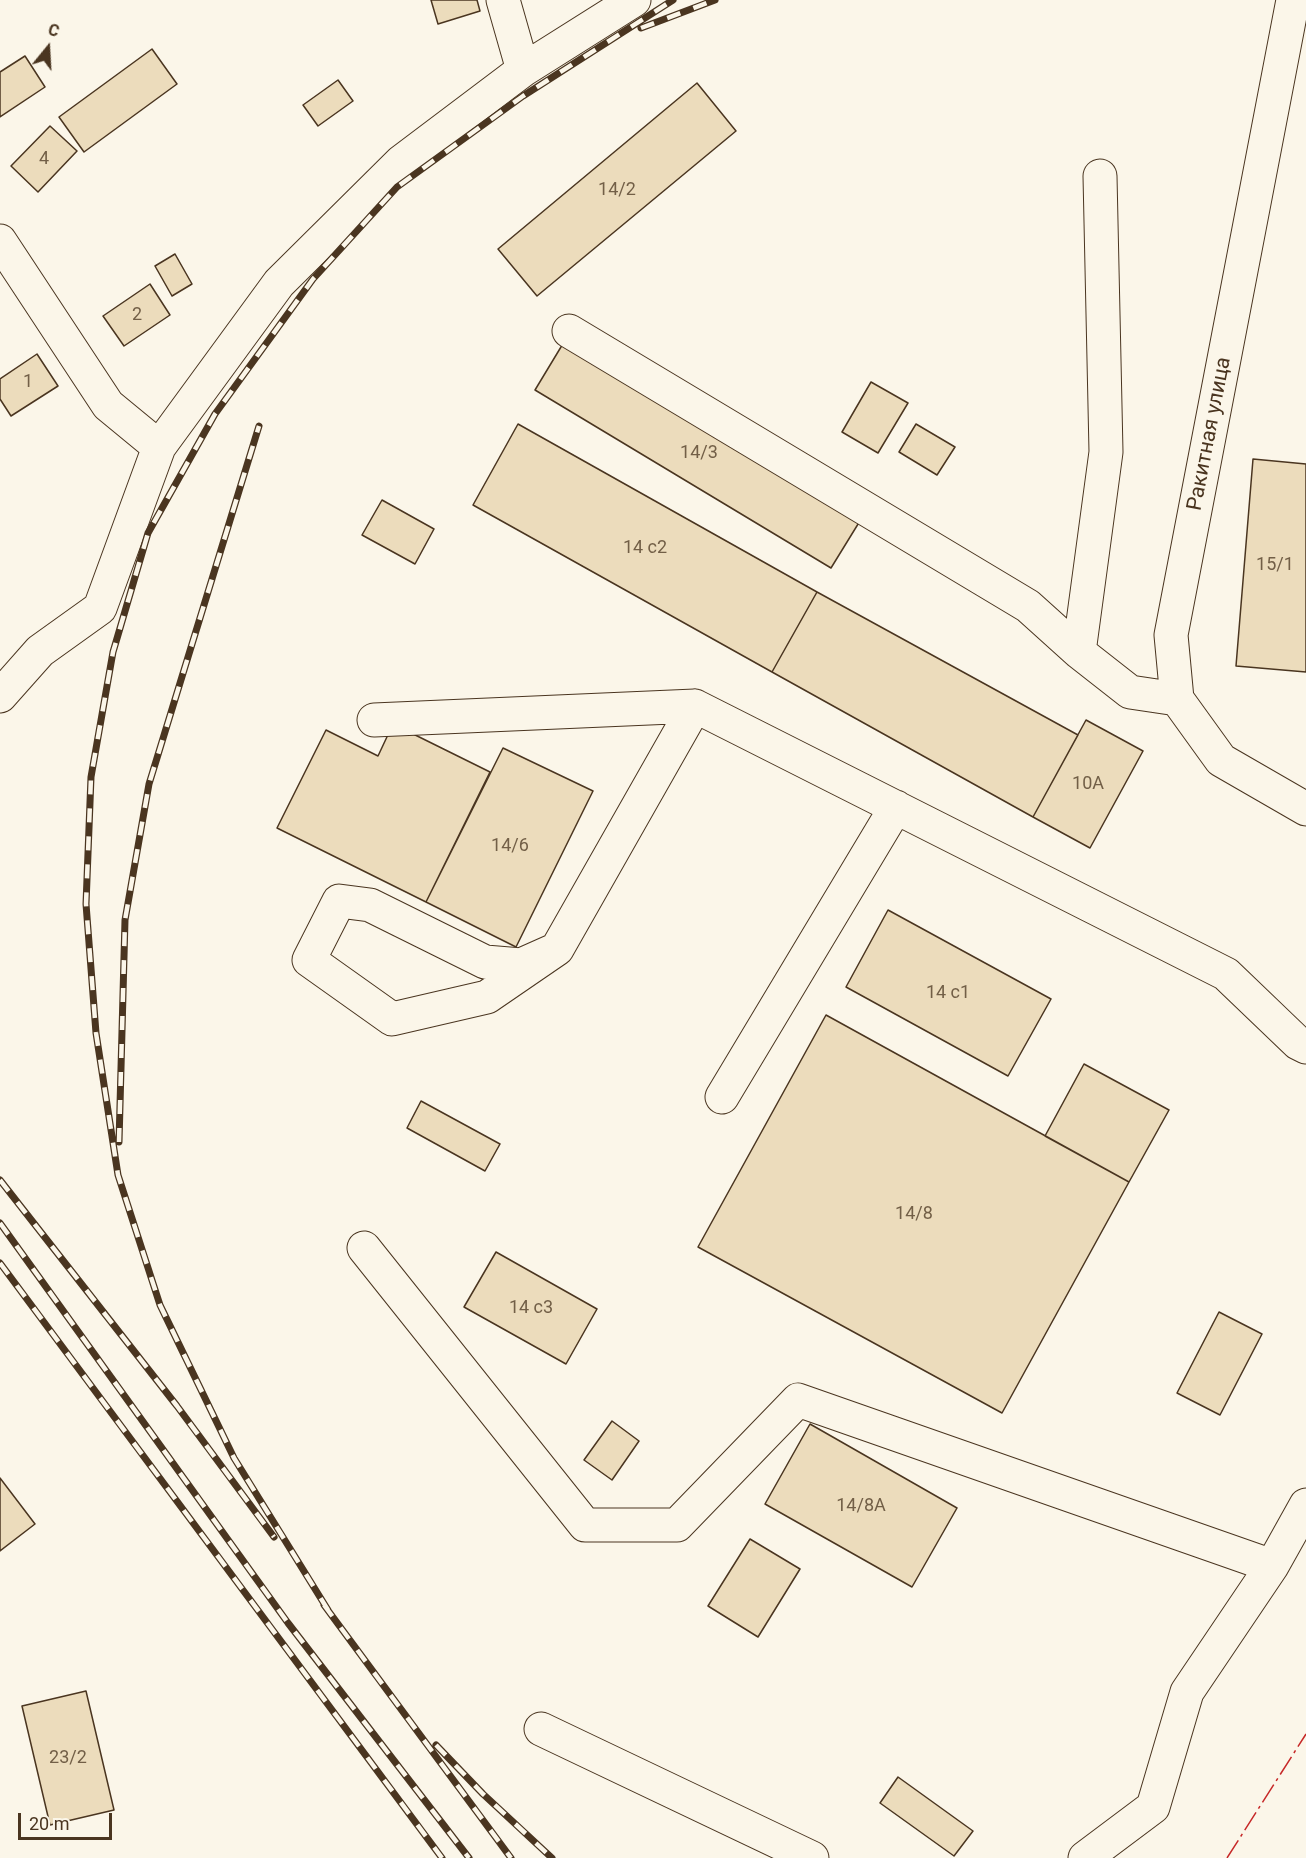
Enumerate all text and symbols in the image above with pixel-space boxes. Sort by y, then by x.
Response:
north arrow [18,18,78,78]
text: С [46,20,62,41]
house number: 4 [39,148,49,170]
house number: 14/2 [598,179,636,201]
house number: 2 [132,304,142,326]
street label: Ракитная улица [1183,355,1237,513]
house number: 1 [23,371,33,393]
house number: 14/3 [680,442,718,464]
house number: 14 с2 [623,537,667,559]
house number: 15/1 [1256,554,1294,576]
house number: 10А [1072,773,1104,795]
house number: 14/6 [491,835,529,857]
house number: 14 с1 [926,982,970,1004]
house number: 14/8 [895,1203,933,1225]
house number: 14 с3 [509,1297,553,1319]
house number: 14/8А [836,1495,886,1517]
house number: 23/2 [49,1747,87,1769]
scale bar [21,1801,116,1839]
text: 20 m [29,1813,69,1834]

